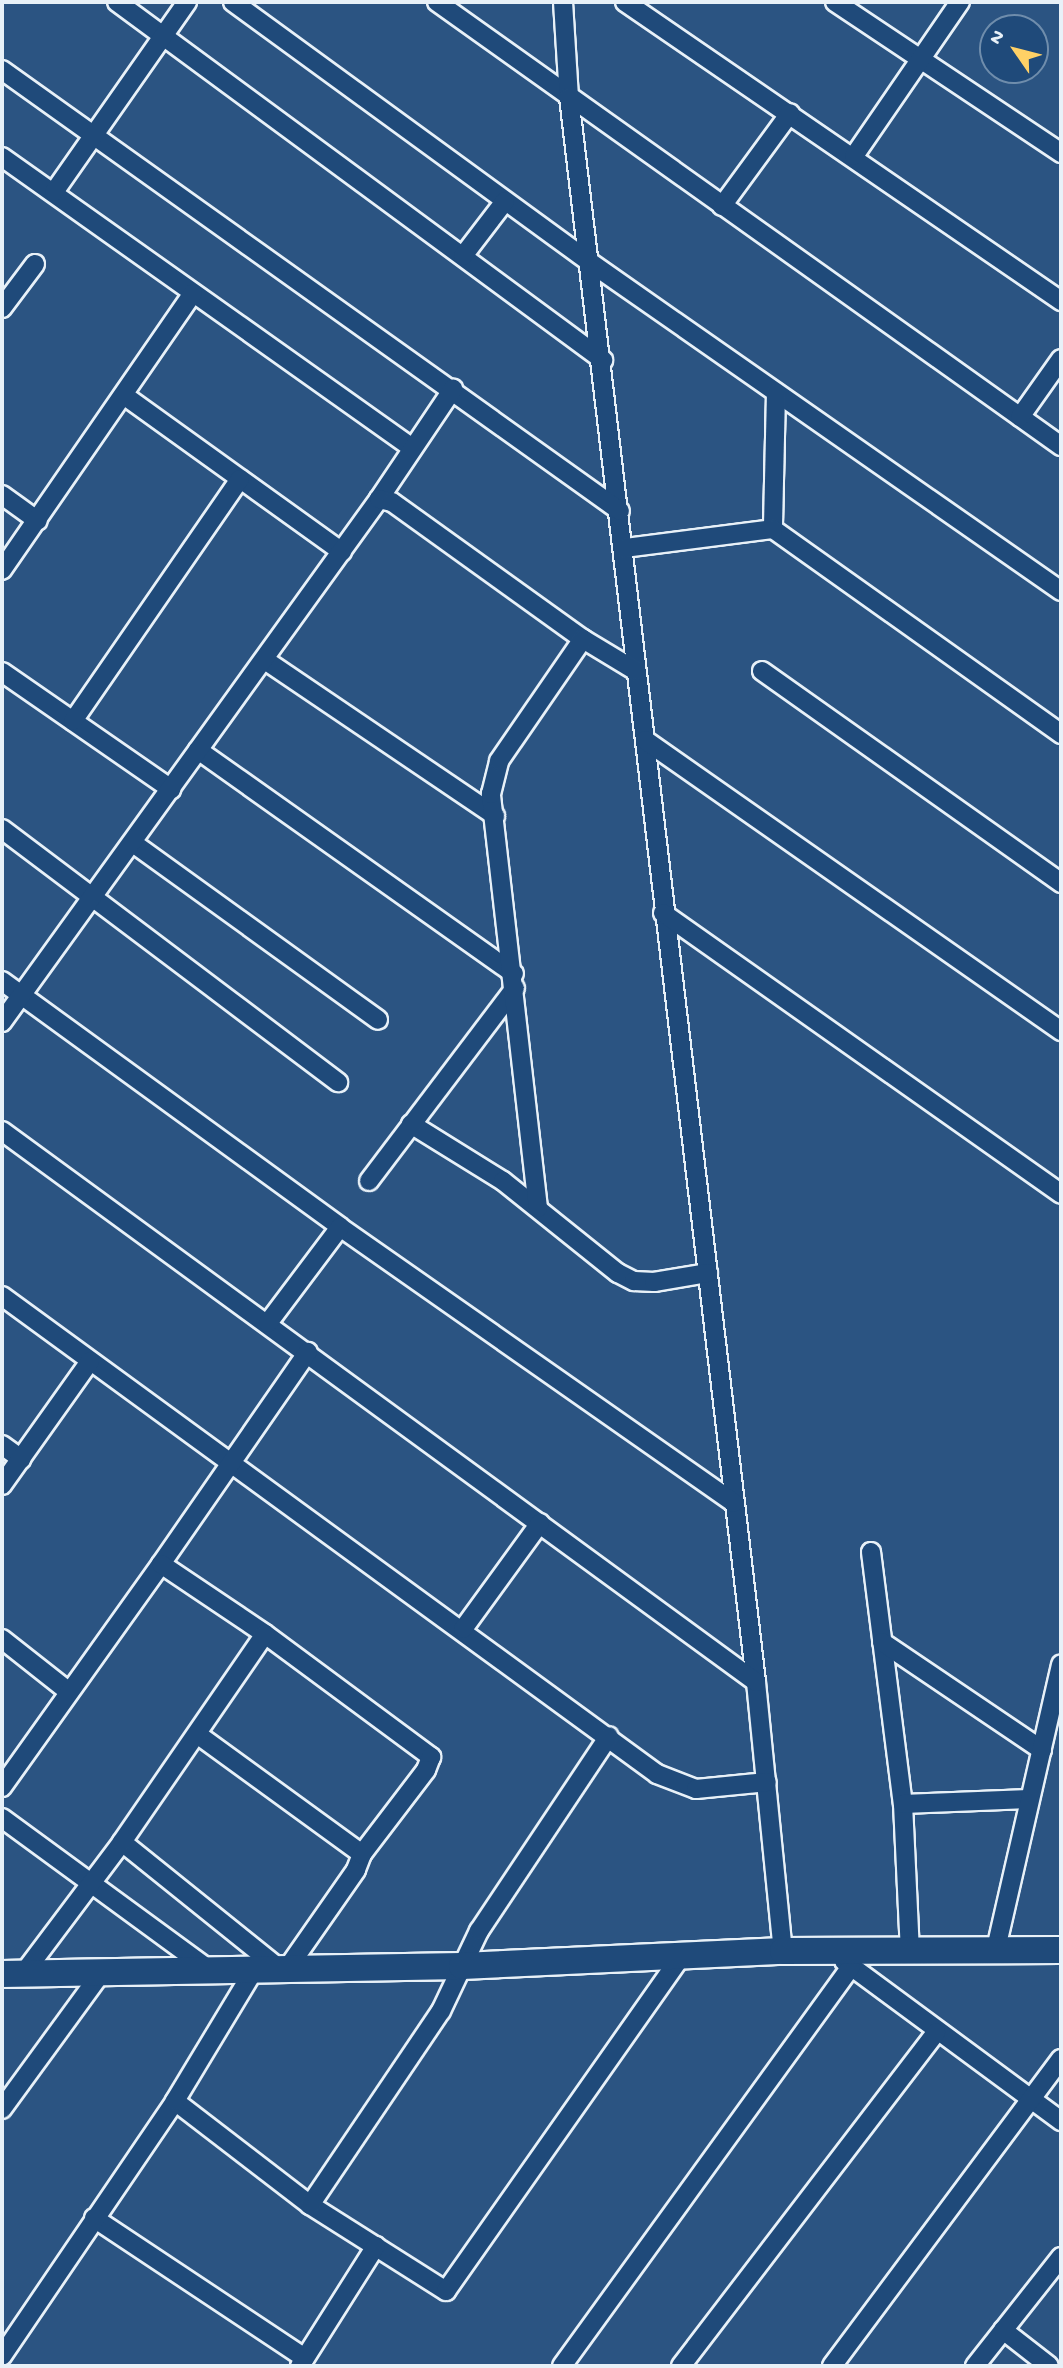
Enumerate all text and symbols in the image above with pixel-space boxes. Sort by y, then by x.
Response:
north arrow [979,14,1049,84]
text: N [985,26,1011,49]

